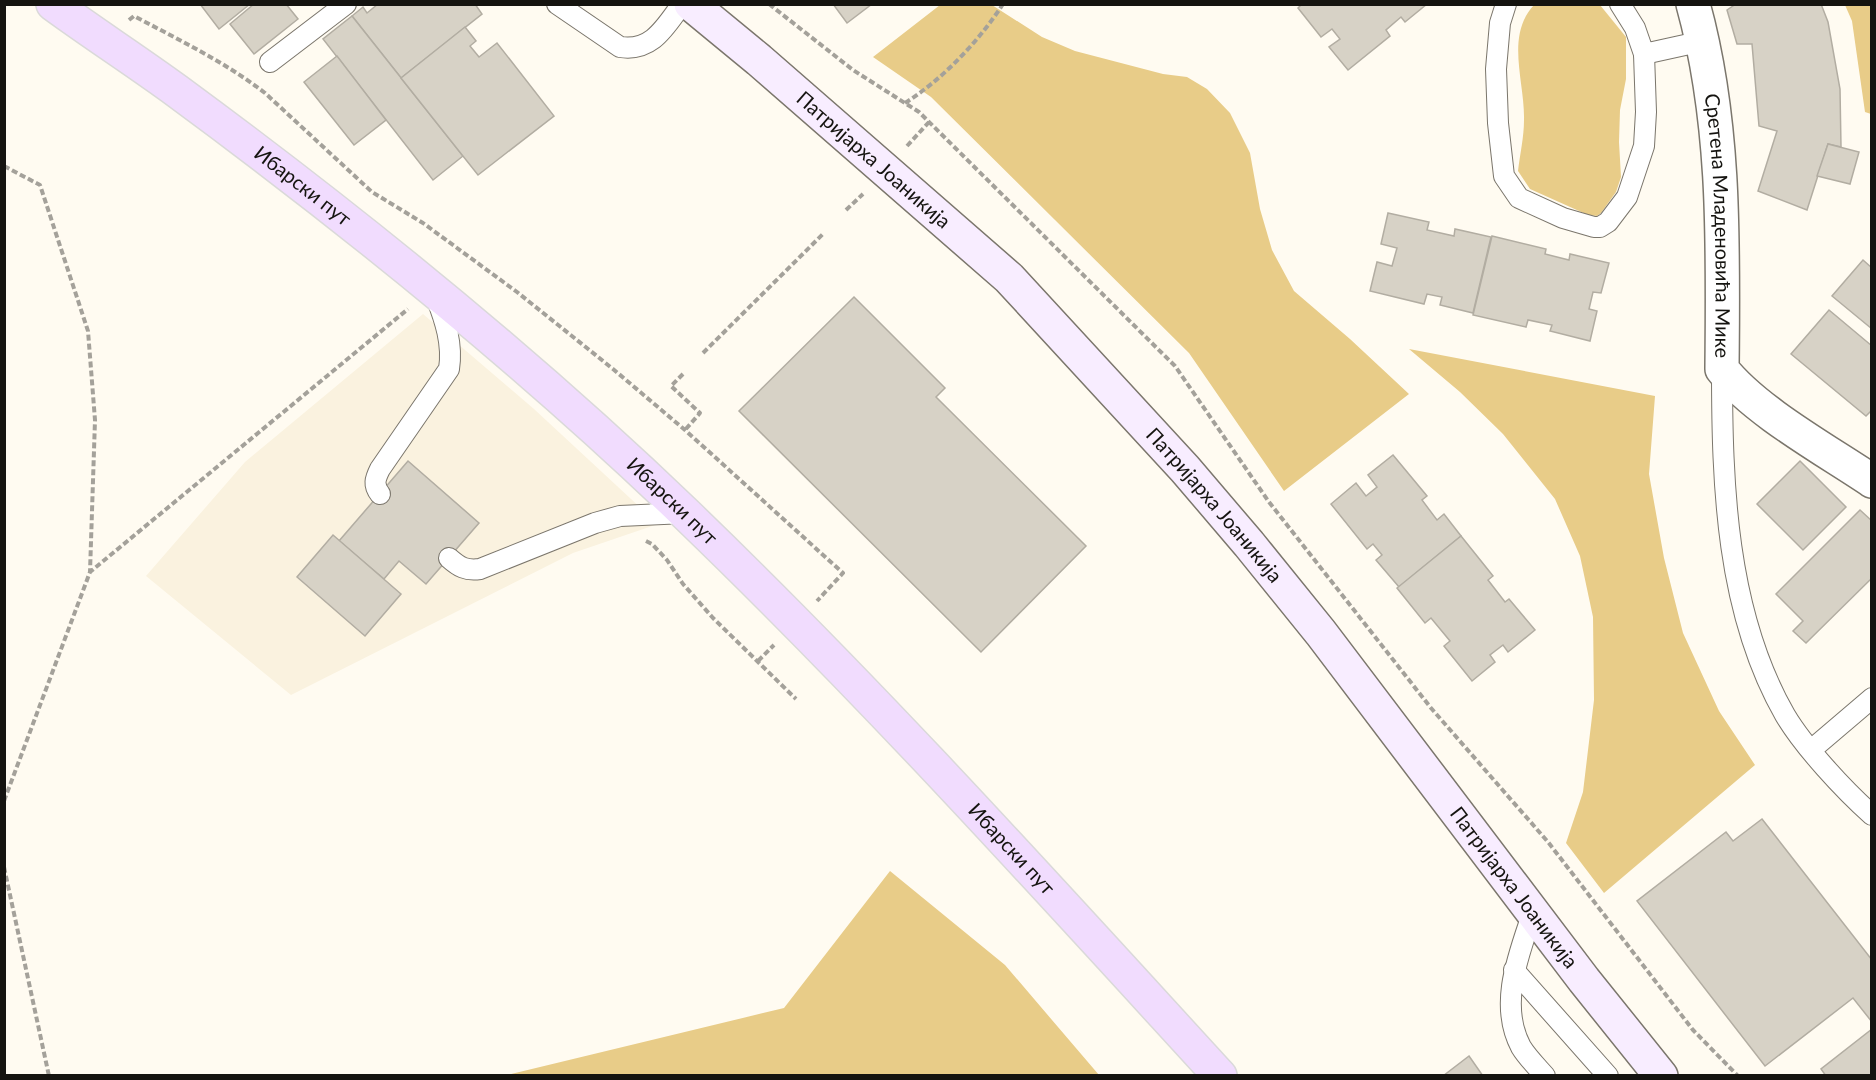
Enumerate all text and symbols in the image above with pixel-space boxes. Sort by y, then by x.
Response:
street label: Патријарха Јоаникија [792,85,956,233]
street label: Сретена Младеновића Мике [1701,92,1736,358]
street label: Ибарски пут [250,140,357,230]
street label: Патријарха Јоаникија [1142,422,1288,587]
street label: Ибарски пут [623,452,723,549]
street label: Ибарски пут [964,798,1061,899]
street label: Патријарха Јоаникија [1446,801,1584,972]

